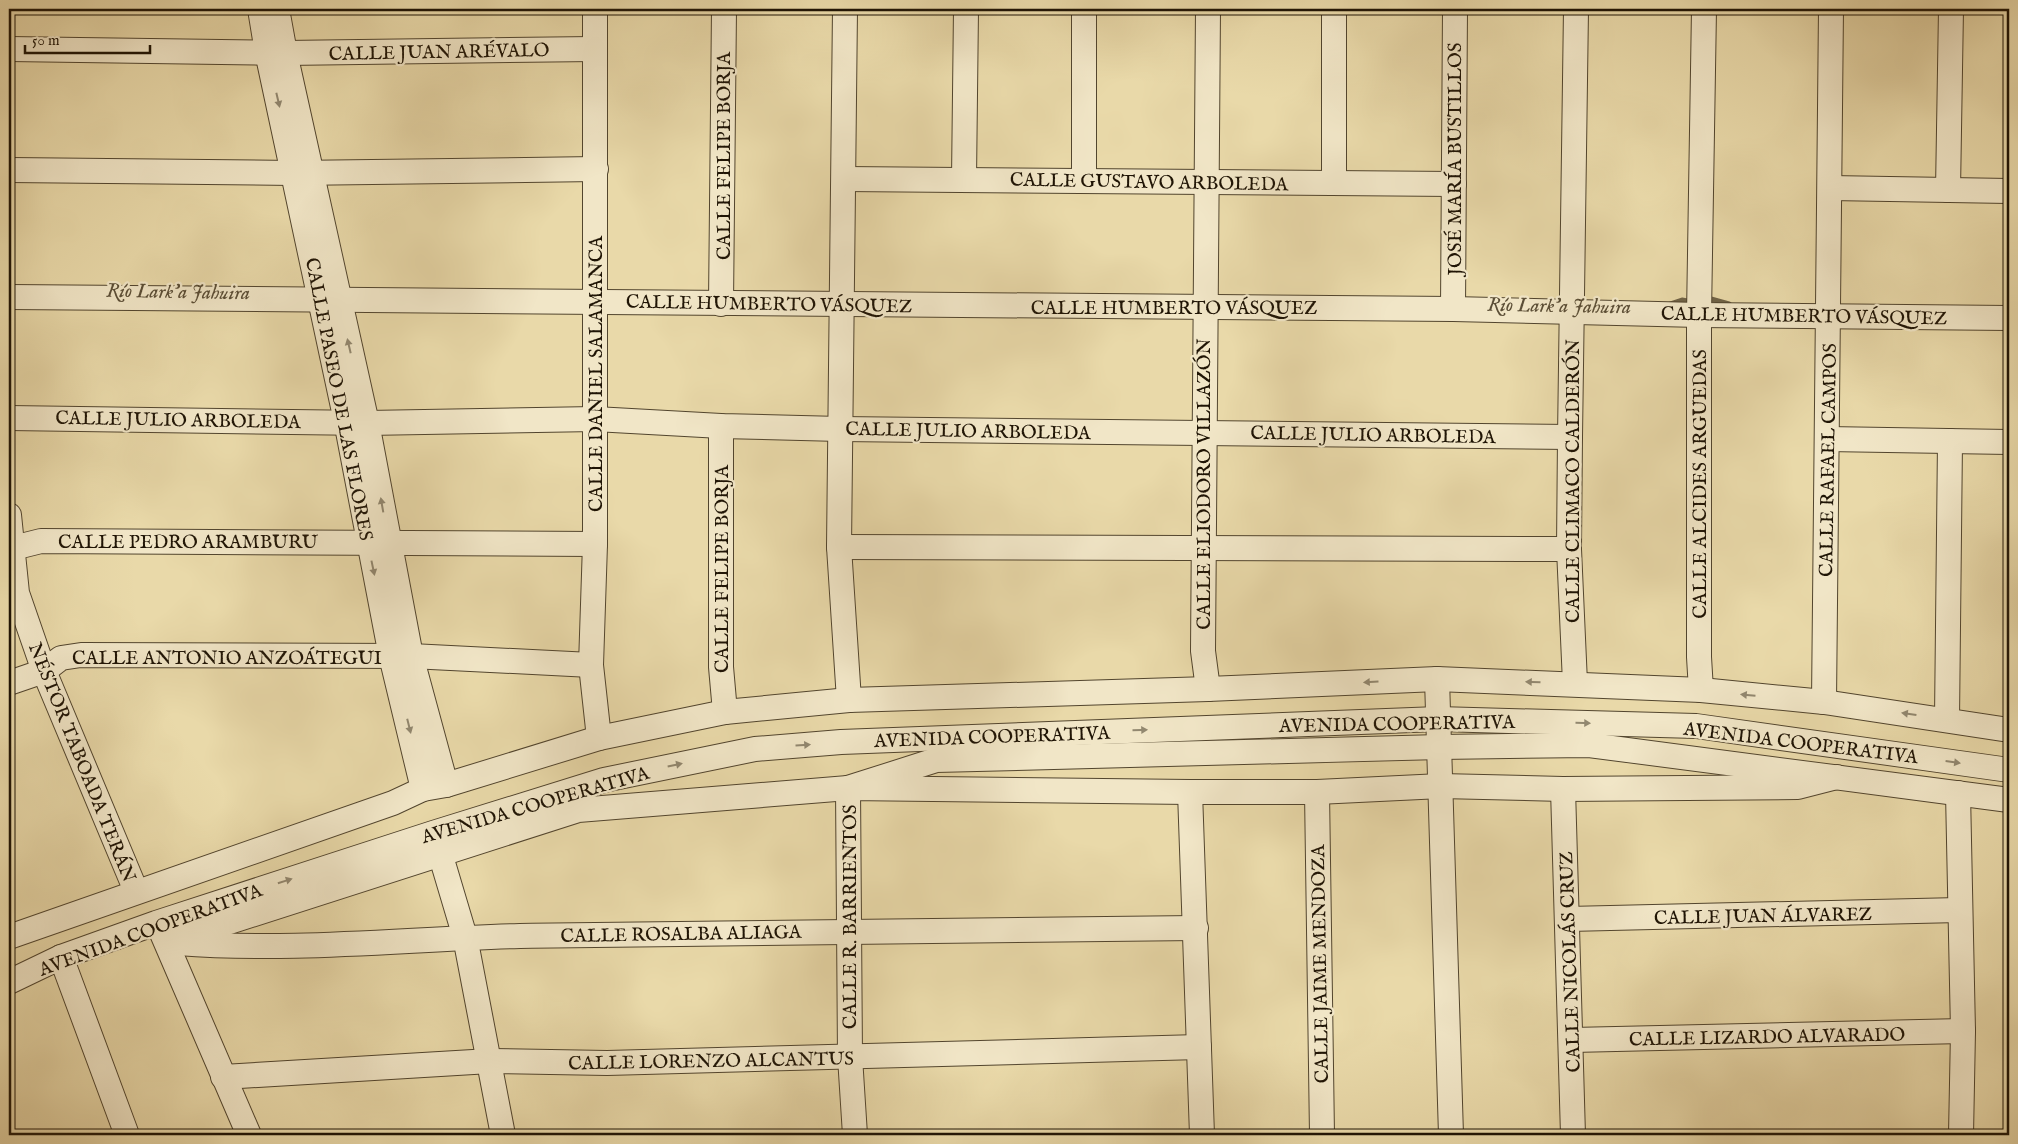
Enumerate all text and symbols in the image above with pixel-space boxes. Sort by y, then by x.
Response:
scale bar [25,22,150,54]
text: 50 m [32,31,60,50]
street label: CALLE JUAN ARÉVALO [328,38,550,67]
street label: JOSÉ MARÍA BUSTILLOS [1443,42,1468,278]
street label: CALLE FELIPE BORJA [713,51,737,260]
one-way arrow [274,92,282,107]
street label: CALLE GUSTAVO ARBOLEDA [1010,169,1290,197]
street label: CALLE DANIEL SALAMANCA [585,235,609,512]
street label: CALLE PASEO DE LAS FLORES [299,256,377,543]
water label: Río Lark’a Jahuira [106,279,250,306]
street label: CALLE HUMBERTO VÁSQUEZ [626,290,912,319]
water label: Río Lark’a Jahuira [1487,293,1631,320]
street label: CALLE HUMBERTO VÁSQUEZ [1031,296,1317,321]
street label: CALLE HUMBERTO VÁSQUEZ [1661,302,1947,331]
street label: CALLE ELIODORO VILLAZÓN [1192,338,1217,630]
one-way arrow [345,339,353,354]
street label: CALLE CLIMACO CALDERÓN [1561,339,1586,623]
street label: CALLE RAFAEL CAMPOS [1815,343,1843,577]
street label: CALLE ALCIDES ARGUEDAS [1689,349,1713,619]
street label: CALLE JULIO ARBOLEDA [55,407,302,435]
street label: CALLE JULIO ARBOLEDA [845,418,1092,446]
street label: CALLE JULIO ARBOLEDA [1250,422,1497,450]
street label: CALLE FELIPE BORJA [711,464,735,673]
one-way arrow [377,497,385,513]
street label: CALLE PEDRO ARAMBURU [58,531,319,555]
one-way arrow [369,560,377,575]
street label: NÉSTOR TABOADA TERÁN [22,639,141,886]
street label: CALLE ANTONIO ANZOÁTEGUI [72,646,382,671]
one-way arrow [1363,678,1379,686]
one-way arrow [1525,678,1541,686]
one-way arrow [1740,690,1756,698]
one-way arrow [1901,710,1917,718]
street label: AVENIDA COOPERATIVA [1278,711,1516,739]
street label: AVENIDA COOPERATIVA [1681,718,1921,770]
one-way arrow [405,719,413,734]
one-way arrow [1575,719,1591,727]
street label: AVENIDA COOPERATIVA [873,722,1112,754]
one-way arrow [1133,726,1149,734]
one-way arrow [795,741,811,749]
one-way arrow [1945,758,1961,766]
one-way arrow [667,761,682,769]
street label: AVENIDA COOPERATIVA [418,762,653,850]
street label: CALLE R. BARRIENTOS [839,805,863,1029]
street label: CALLE JAIME MENDOZA [1307,843,1335,1084]
street label: CALLE NICOLÁS CRUZ [1554,851,1587,1073]
one-way arrow [277,877,292,885]
street label: AVENIDA COOPERATIVA [35,879,267,983]
street label: CALLE JUAN ÁLVAREZ [1654,902,1872,931]
street label: CALLE ROSALBA ALIAGA [560,921,803,949]
street label: CALLE LIZARDO ALVARADO [1629,1024,1906,1052]
street label: CALLE LORENZO ALCANTUS [568,1048,854,1076]

